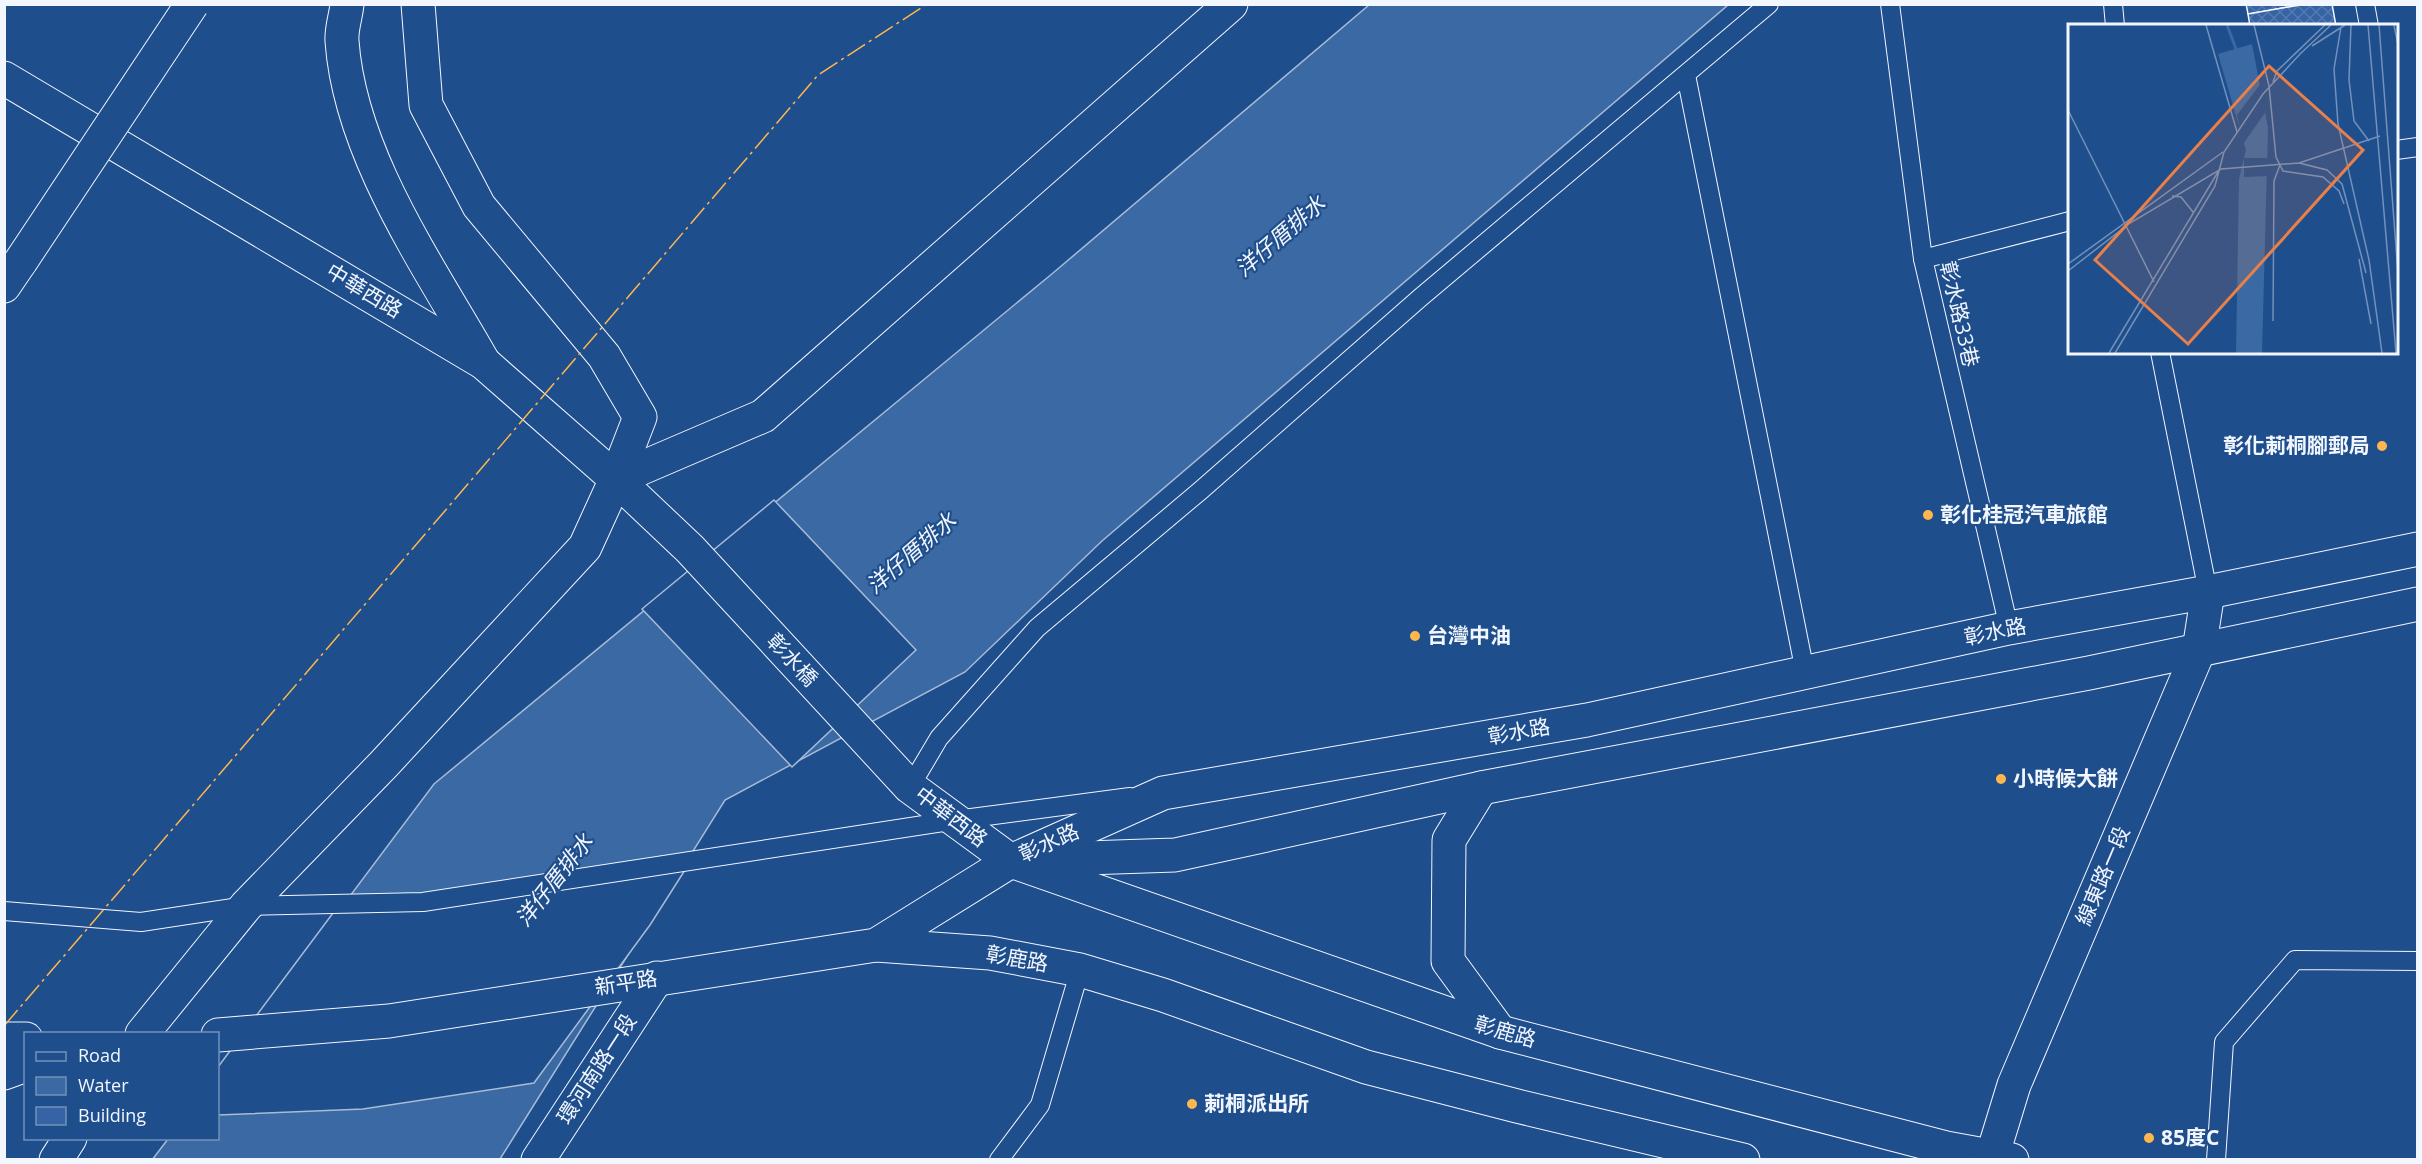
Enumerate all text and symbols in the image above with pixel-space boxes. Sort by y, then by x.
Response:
inset map [2068,24,2398,354]
water label: 洋仔厝排水 [1228,187,1331,283]
street label: 中華西路 [321,257,408,324]
street label: 彰水路33巷 [1934,258,1986,370]
place label: 彰化莿桐腳郵局 [2223,431,2370,459]
marker: 彰化莿桐腳郵局 [2375,439,2389,453]
place label: 彰化桂冠汽車旅館 [1940,500,2108,528]
water label: 洋仔厝排水 [859,504,962,600]
marker: 彰化桂冠汽車旅館 [1921,508,1935,522]
street label: 彰水路 [1961,611,2028,651]
place label: 台灣中油 [1427,621,1511,649]
street label: 彰水橋 [761,627,824,692]
marker: 台灣中油 [1408,629,1422,643]
street label: 彰水路 [1485,712,1552,750]
place label: 小時候大餅 [2013,764,2118,792]
marker: 小時候大餅 [1994,772,2008,786]
street label: 中華西路 [910,780,994,853]
street label: 彰水路 [1014,816,1083,868]
street label: 線東路一段 [2069,822,2135,929]
water label: 洋仔厝排水 [508,826,600,932]
street label: 彰鹿路 [984,939,1051,977]
street label: 新平路 [593,963,659,1001]
street label: 環河南路一段 [550,1008,642,1129]
street label: 彰鹿路 [1471,1009,1539,1053]
legend [24,1032,219,1140]
text: Road [78,1043,121,1067]
text: Water [78,1073,129,1097]
place label: 莿桐派出所 [1204,1089,1309,1117]
marker: 莿桐派出所 [1185,1097,1199,1111]
text: Building [78,1103,146,1127]
place label: 85度C [2161,1123,2219,1151]
marker: 85度C [2142,1131,2156,1145]

